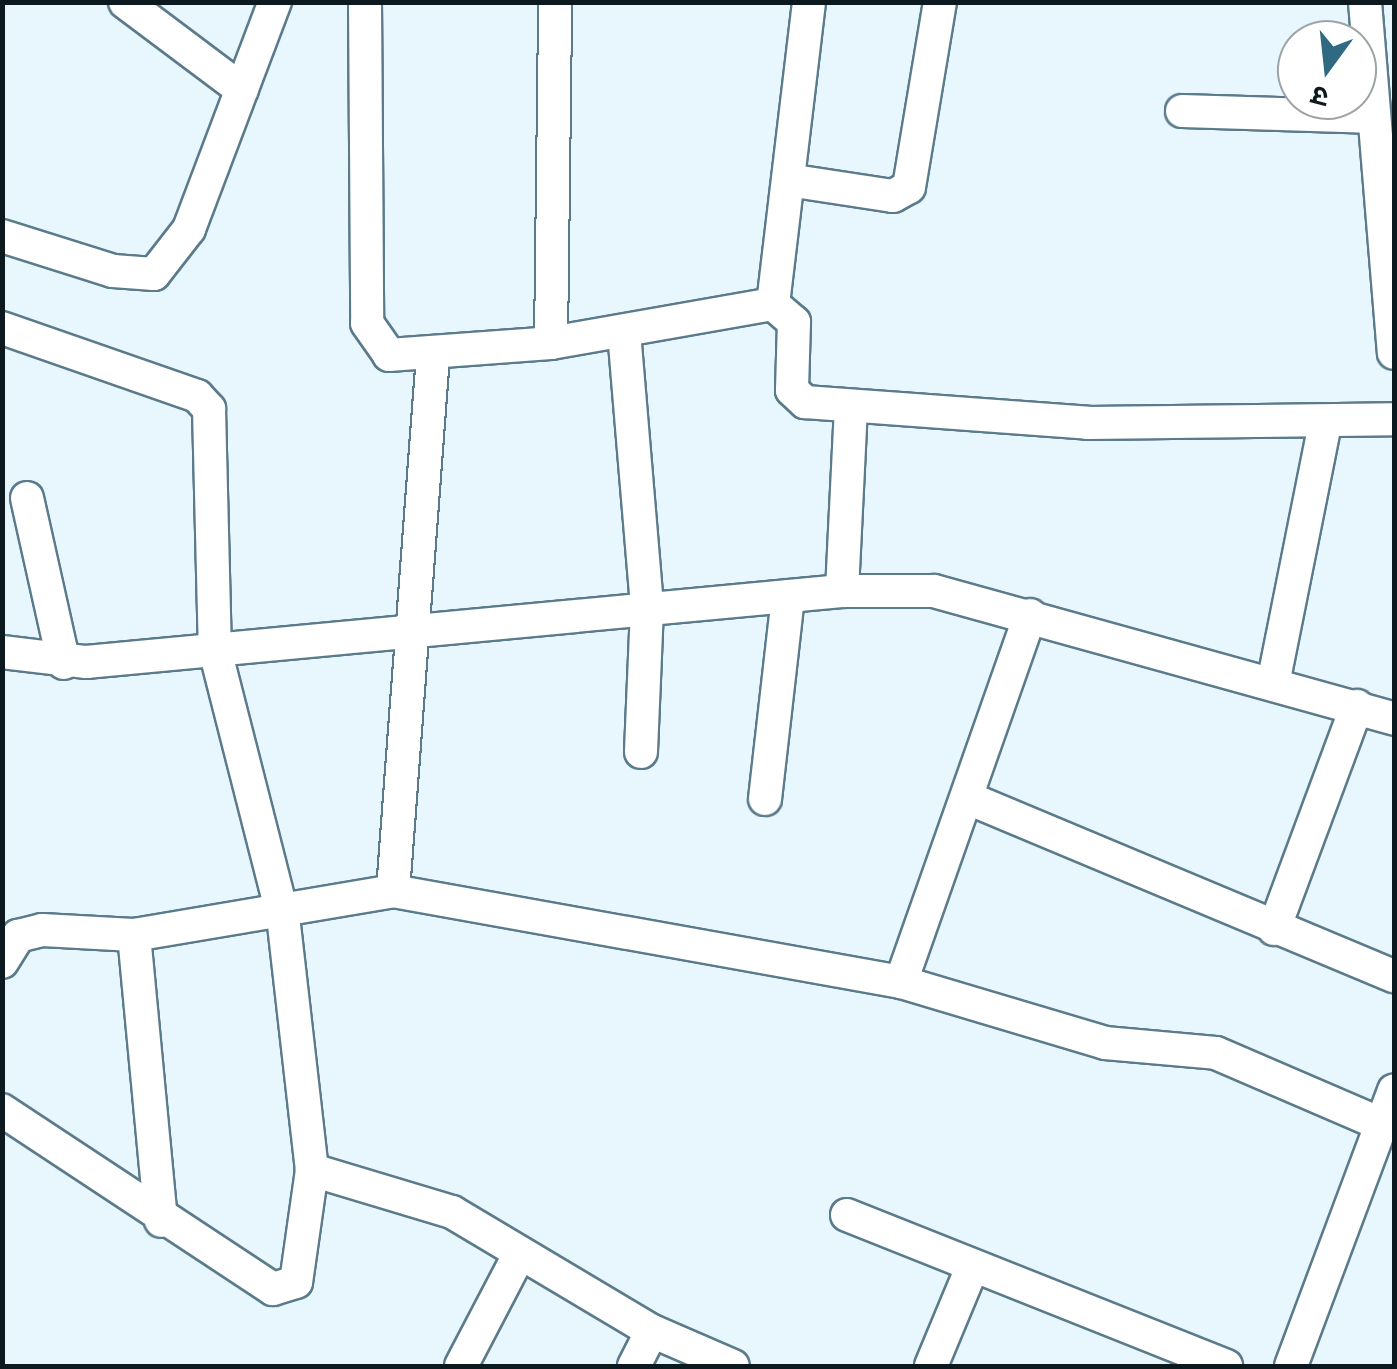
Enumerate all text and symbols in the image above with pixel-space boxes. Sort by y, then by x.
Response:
north arrow [1277,20,1377,120]
text: उ [1307,77,1333,118]

